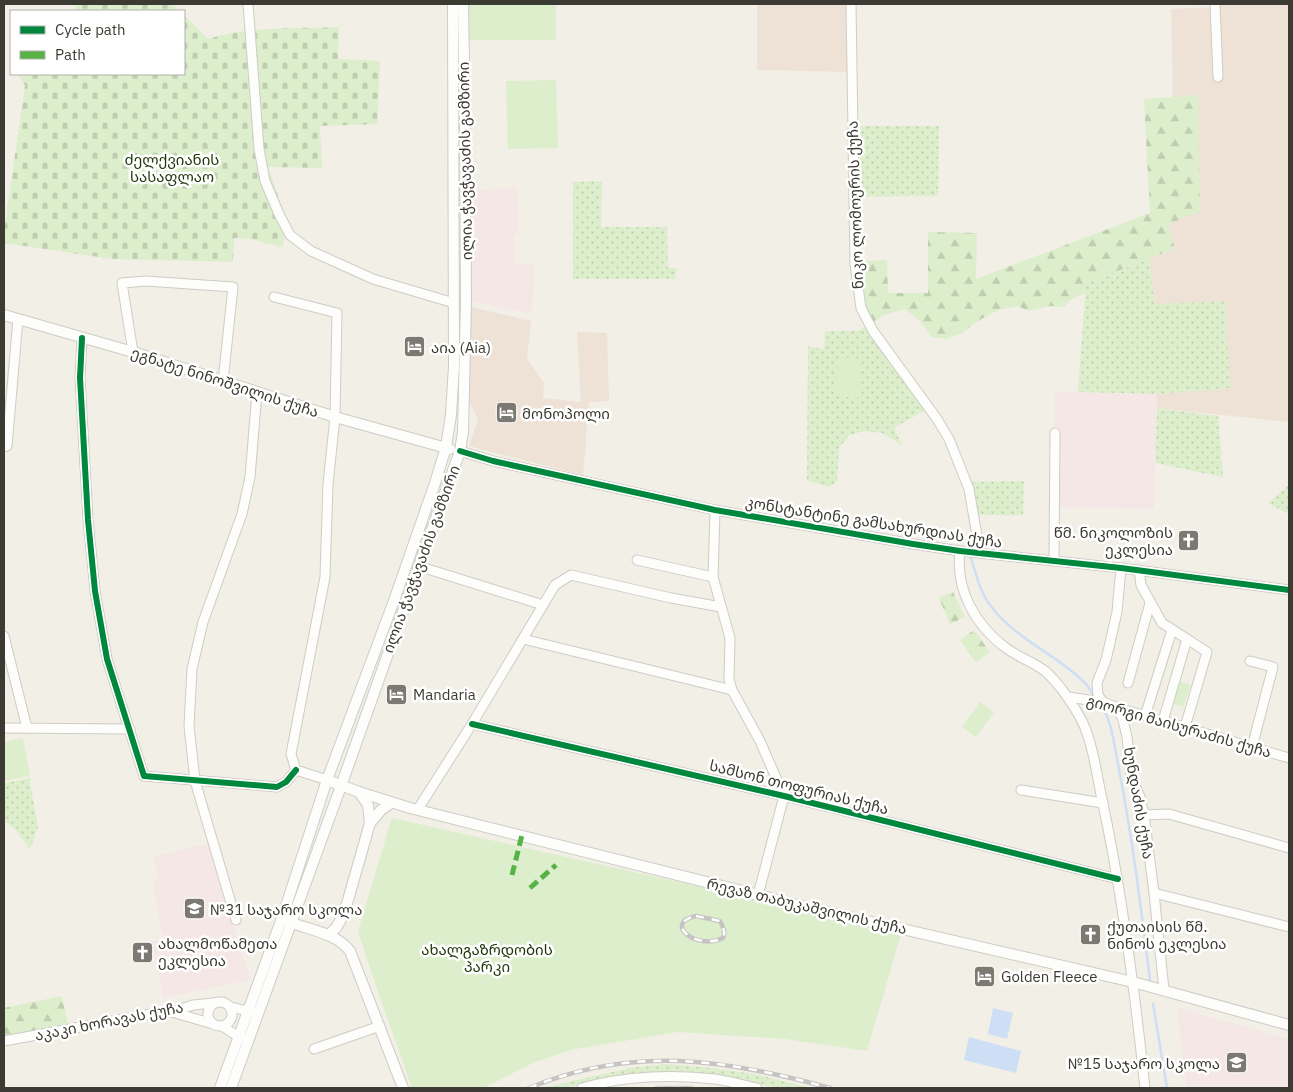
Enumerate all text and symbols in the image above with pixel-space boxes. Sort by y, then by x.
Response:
legend [10,10,185,75]
text: Cycle path [55,20,126,39]
text: Path [55,45,86,64]
street label: ილია ჭავჭავაძის გამზირი [454,62,476,260]
street label: ნიკო ლომოურის ქუჩა [843,120,867,290]
park label: ძელქვიანის სასაფლაო [125,150,219,186]
hotel icon: აია (Aia) [403,335,427,359]
place label: აია (Aia) [431,338,491,357]
street label: ეგნატე ნინოშვილის ქუჩა [129,343,321,421]
hotel icon: მონოპოლი [494,401,518,425]
place label: მონოპოლი [522,404,610,423]
street label: ილია ჭავჭავაძის გამზირი [378,463,464,655]
street label: კონსტანტინე გამსახურდიას ქუჩა [744,492,1004,552]
place label: წმ. ნიკოლოზის ეკლესია [1054,523,1173,559]
church icon: წმ. ნიკოლოზის ეკლესია [1177,529,1201,553]
hotel icon: Mandaria [385,682,409,706]
place label: Mandaria [413,685,476,704]
street label: გიორგი მაისურაძის ქუჩა [1084,690,1274,762]
street label: ხუნდაძის ქუჩა [1120,745,1158,861]
street label: სამსონ თოფურიას ქუჩა [707,756,891,818]
street label: რევაზ თაბუკაშვილის ქუჩა [705,874,909,938]
school or university icon: №31 საჯარო სკოლა [182,897,206,921]
place label: №31 საჯარო სკოლა [210,900,362,919]
place label: ქუთაისის წმ. ნინოს ეკლესია [1107,917,1227,953]
church icon: ქუთაისის წმ. ნინოს ეკლესია [1079,923,1103,947]
place label: ახალმოწამეთა ეკლესია [158,934,277,970]
church icon: ახალმოწამეთა ეკლესია [130,940,154,964]
park label: ახალგაზრდობის პარკი [421,940,553,976]
hotel icon: Golden Fleece [973,964,997,988]
place label: Golden Fleece [1001,967,1098,986]
street label: აკაკი ხორავას ქუჩა [33,997,185,1045]
school or university icon: №15 საჯარო სკოლა [1224,1051,1248,1075]
place label: №15 საჯარო სკოლა [1068,1054,1220,1073]

